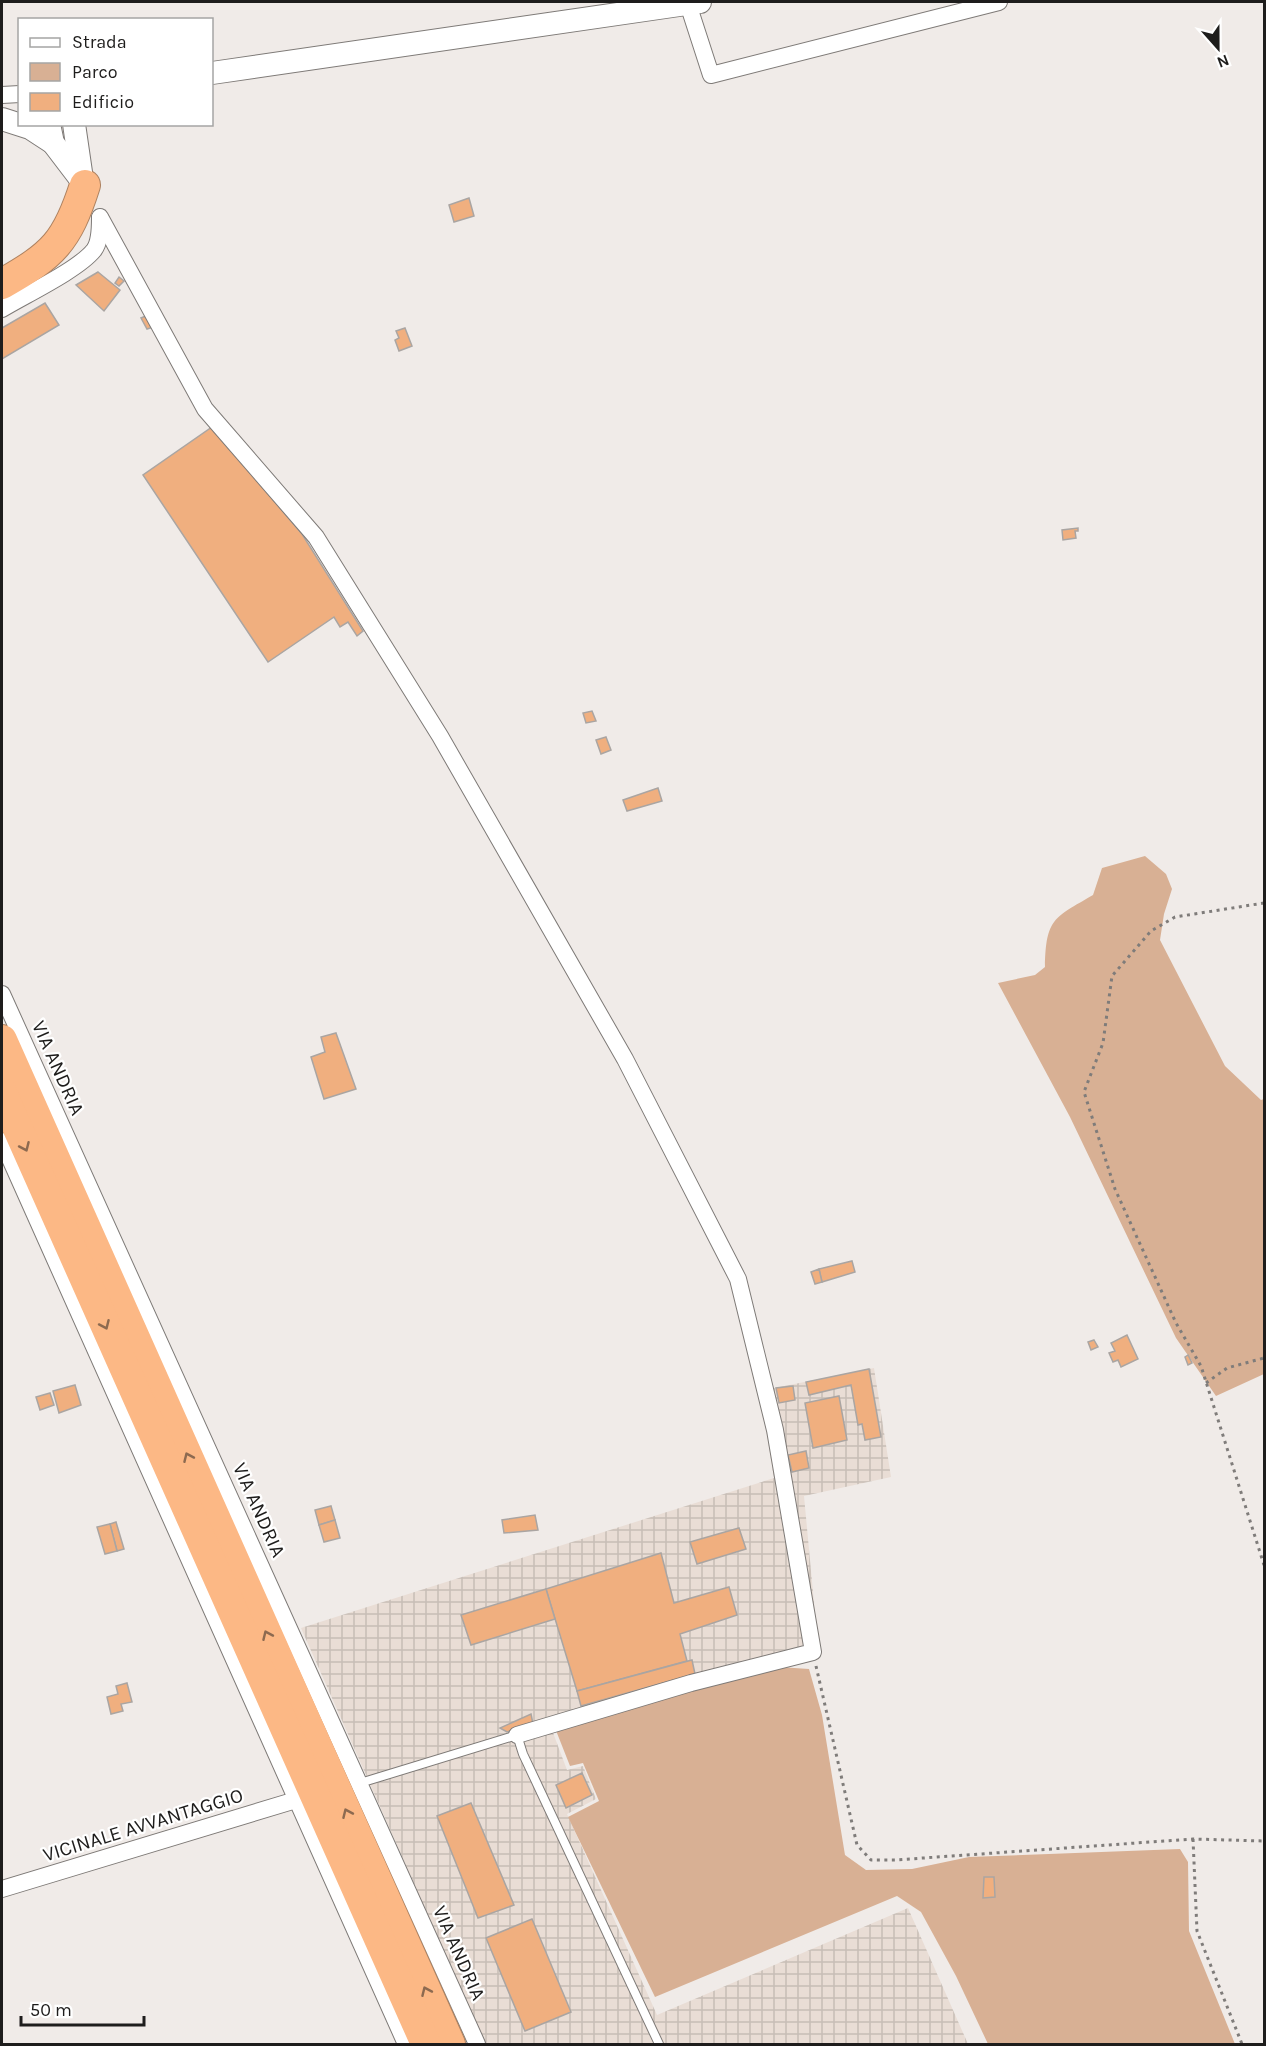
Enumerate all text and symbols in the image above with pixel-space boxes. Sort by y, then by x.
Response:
legend [18,18,213,126]
north arrow [1188,18,1248,78]
text: Strada [72,31,127,53]
text: N [1214,51,1232,72]
text: Parco [72,61,118,83]
text: Edificio [72,91,134,113]
street label: VIA ANDRIA [27,1017,89,1119]
one-way arrow [18,1140,30,1151]
one-way arrow [98,1318,110,1329]
one-way arrow [183,1452,195,1463]
street label: VIA ANDRIA [228,1459,290,1561]
one-way arrow [262,1630,274,1641]
street label: VICINALE AVVANTAGGIO [40,1784,246,1866]
one-way arrow [342,1808,354,1819]
street label: VIA ANDRIA [428,1902,490,2004]
one-way arrow [421,1986,433,1997]
scale bar [21,1989,144,2027]
text: 50 m [30,1999,72,2021]

